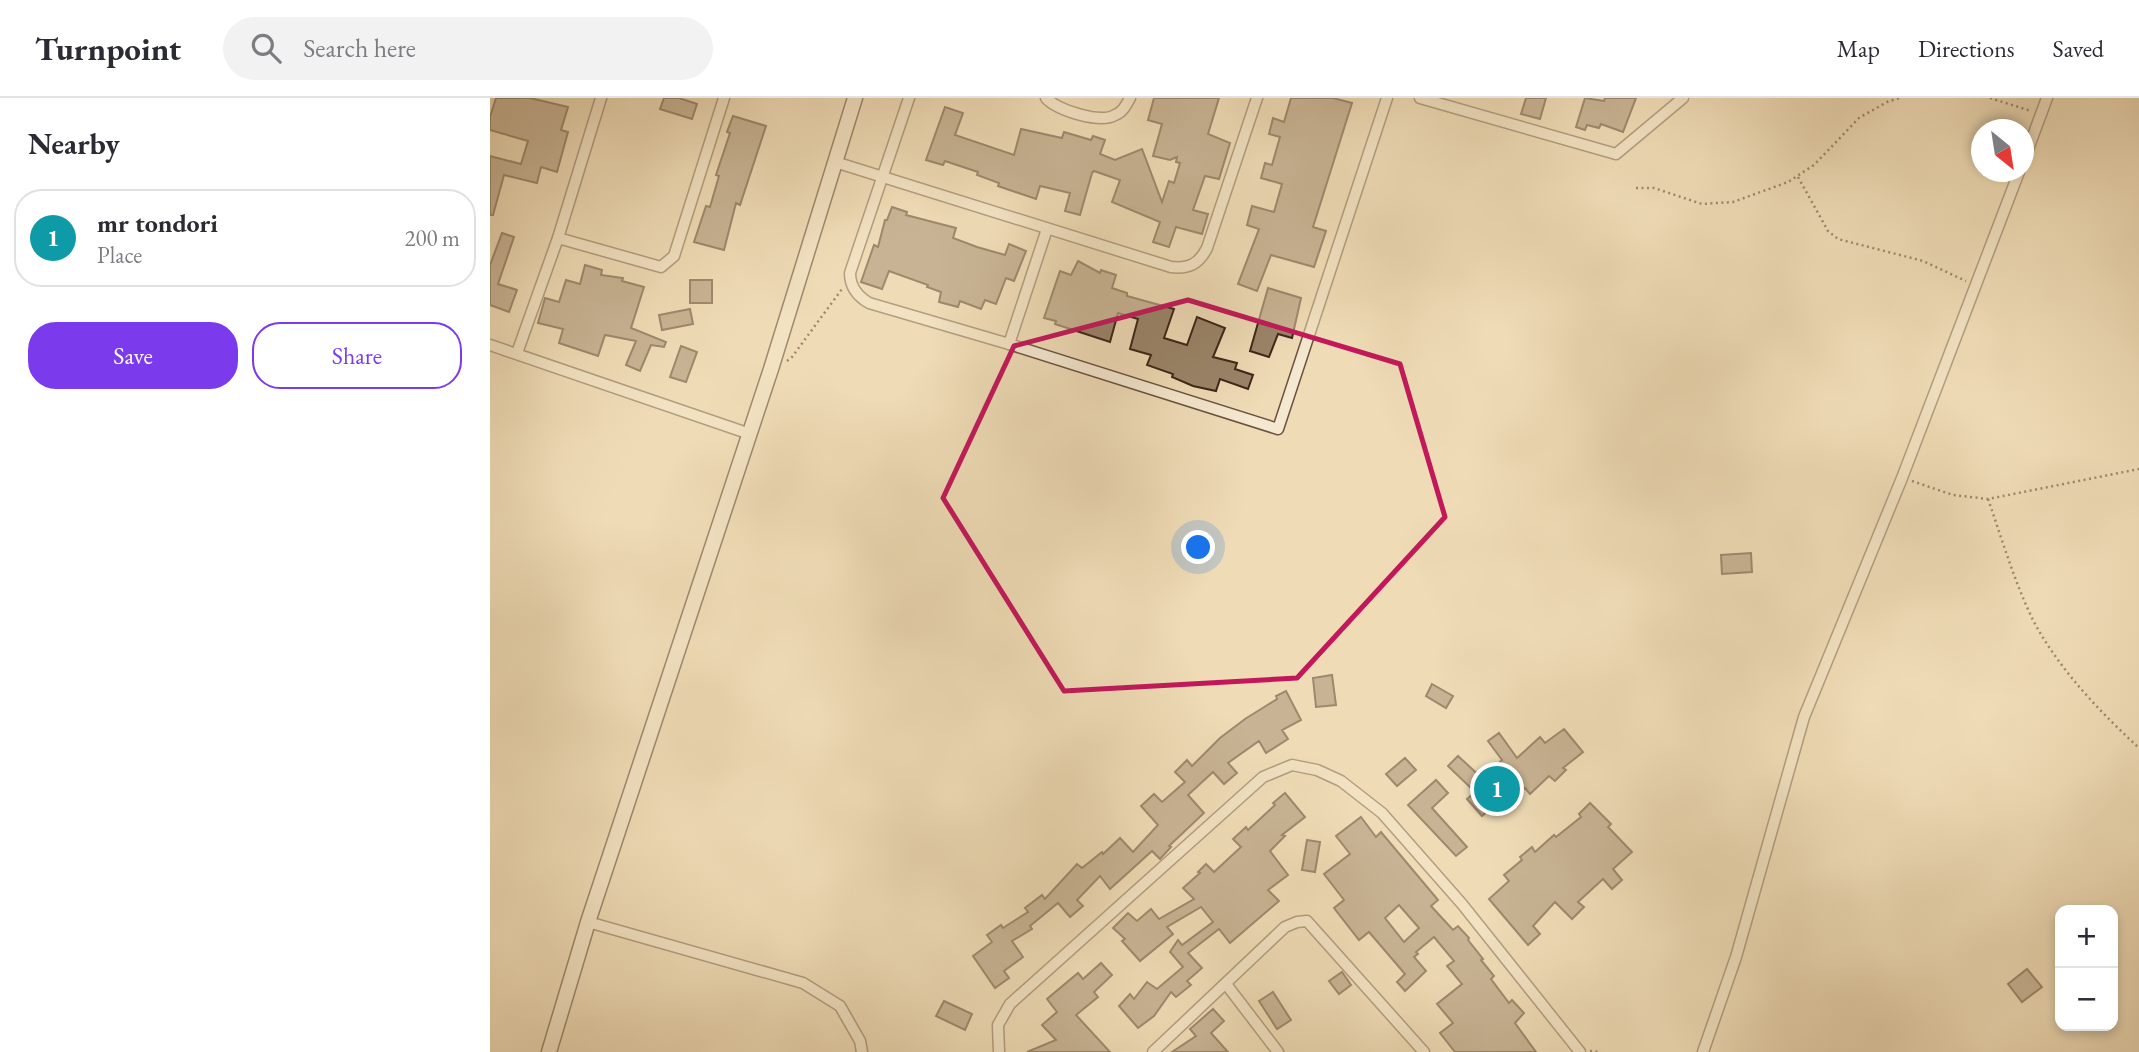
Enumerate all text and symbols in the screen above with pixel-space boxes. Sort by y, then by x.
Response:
search box [223,17,713,80]
text: Turnpoint [35,27,181,70]
icon: search [247,29,285,67]
text: Search here [303,31,416,65]
text: Map [1837,33,1880,64]
text: Directions [1918,33,2015,64]
text: Saved [2053,33,2104,64]
north arrow [1971,119,2034,182]
text: Nearby [28,124,120,163]
text: mr tondori [97,206,218,240]
text: 1 [47,223,59,253]
text: 200 m [404,223,460,253]
text: Place [97,240,142,270]
button: Save [28,322,238,389]
button: Share [252,322,462,389]
your location [1181,530,1215,564]
pin: 1 [1474,763,1520,815]
map controls [2055,905,2118,1031]
button: + [2055,905,2118,968]
button: − [2055,968,2118,1031]

